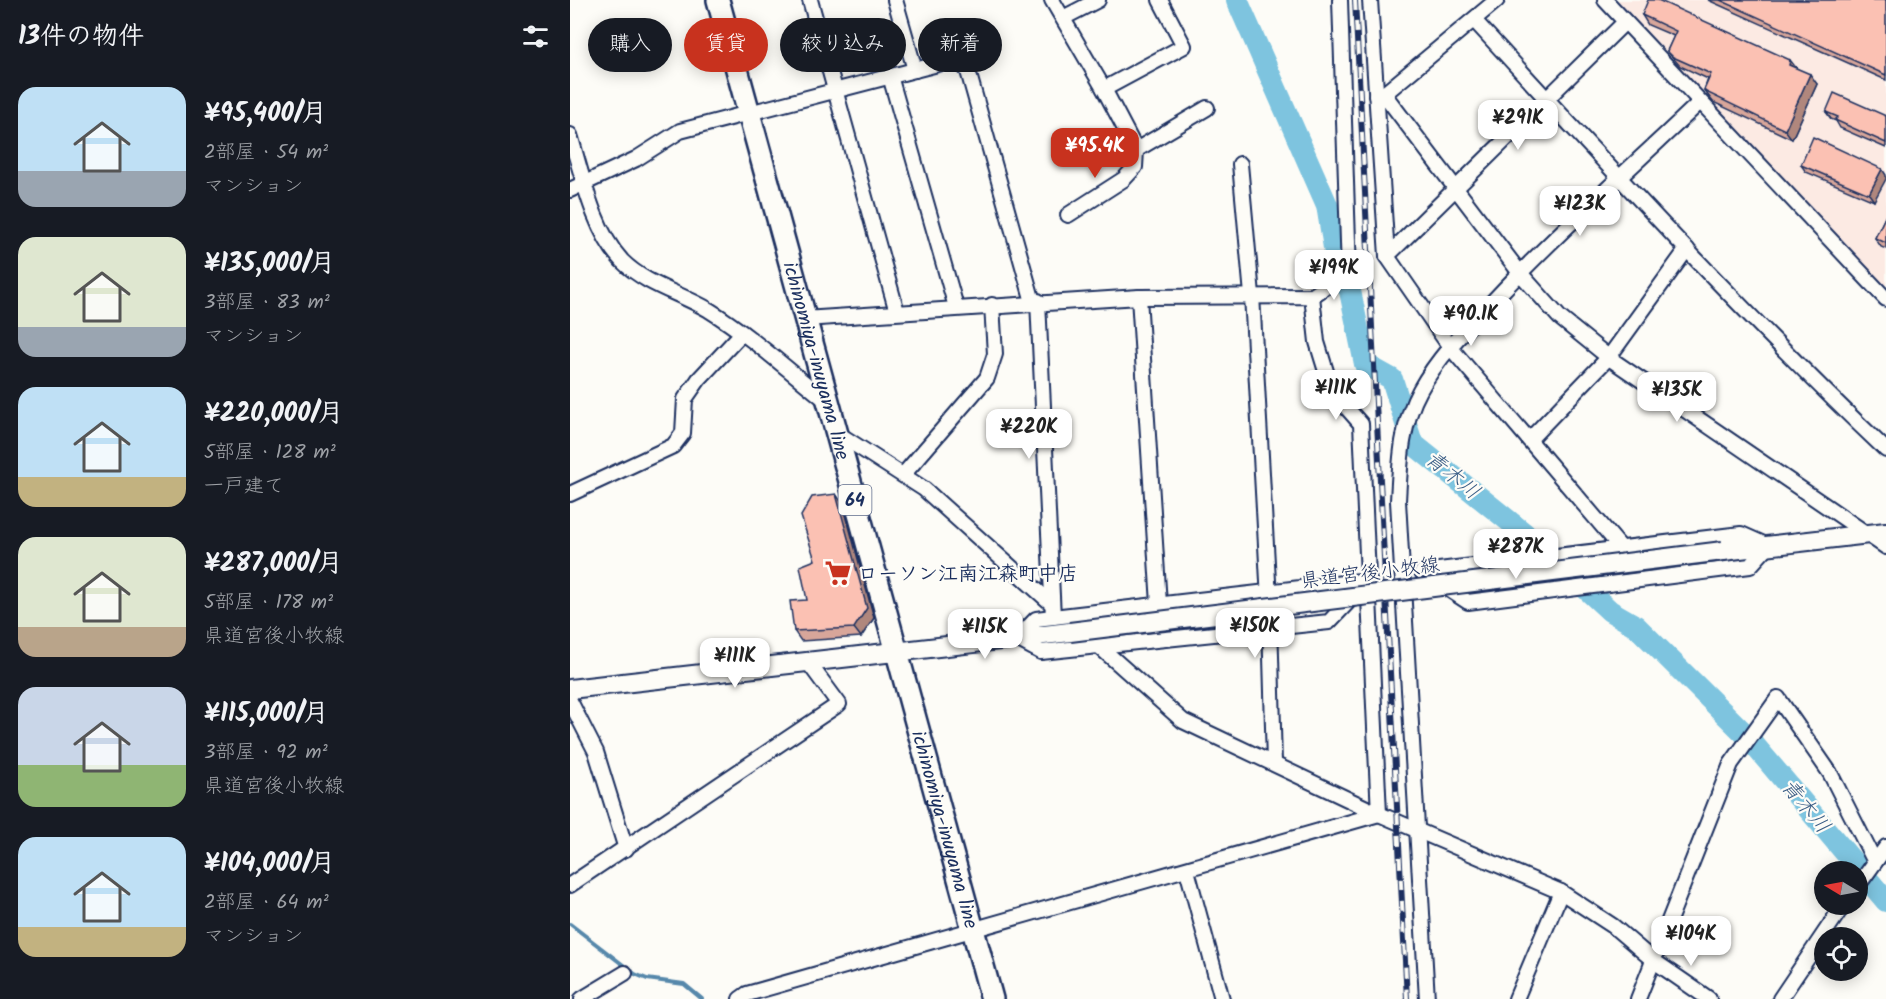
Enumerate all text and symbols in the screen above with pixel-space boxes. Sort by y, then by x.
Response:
text: 13件の物件 [18,16,144,58]
chip: 購入 [588,18,672,72]
chip: 賃貸 [684,18,768,72]
chip: 絞り込み [780,18,906,72]
chip: 新着 [918,18,1002,72]
icon: filters [519,20,552,53]
text: ¥95,400/月 [204,93,327,135]
pin: ¥291K [1476,100,1560,151]
text: ¥291K [1492,103,1544,135]
icon: home [66,111,138,183]
pin: ¥95.4K [1046,128,1144,179]
text: ¥95.4K [1065,131,1125,163]
text: 2部屋 · 54 m² [204,137,328,169]
text: マンション [204,171,303,203]
pin: ¥123K [1538,186,1622,237]
text: ¥123K [1554,189,1606,221]
text: ¥135,000/月 [204,243,335,285]
pin: ¥199K [1292,250,1376,301]
text: ¥199K [1309,253,1359,285]
street label: ichinomiya-inuyama line [773,259,857,464]
icon: home [66,261,138,333]
text: 3部屋 · 83 m² [204,287,330,319]
pin: ¥90.1K [1422,296,1520,347]
text: ¥90.1K [1443,299,1499,331]
text: マンション [204,321,303,353]
pin: ¥111K [1294,370,1378,421]
pin: ¥135K [1635,372,1719,423]
text: ¥111K [1315,373,1357,405]
text: ¥135K [1651,375,1703,407]
text: ¥220,000/月 [204,393,344,435]
pin: ¥220K [987,409,1071,460]
icon: home [66,411,138,483]
text: ¥220K [1000,412,1058,444]
text: 5部屋 · 128 m² [204,437,336,469]
water label: 青木川 [1417,444,1487,509]
text: 一戸建て [204,471,284,503]
road number: 64 [838,485,872,515]
pin: ¥287K [1474,529,1558,580]
text: ¥287K [1487,532,1545,564]
text: ¥287,000/月 [204,543,343,585]
street label: 県道宮後小牧線 [1299,550,1442,598]
supermarket icon: ローソン江南江森町中店 [823,558,853,588]
place label: ローソン江南江森町中店 [858,559,1078,591]
icon: home [66,561,138,633]
text: 5部屋 · 178 m² [204,587,333,619]
pin: ¥150K [1213,608,1297,659]
pin: ¥115K [943,609,1027,660]
text: ¥150K [1230,611,1280,643]
text: ¥115K [962,612,1008,644]
text: 県道宮後小牧線 [204,621,344,653]
pin: ¥111K [693,638,777,689]
text: ¥111K [714,641,756,673]
text: ¥115,000/月 [204,693,329,735]
icon: home [66,711,138,783]
street label: ichinomiya-inuyama line [901,727,986,933]
text: 3部屋 · 92 m² [204,737,328,769]
text: 県道宮後小牧線 [204,771,344,803]
water label: 青木川 [1772,772,1838,842]
text: ¥104,000/月 [204,843,336,885]
icon: home [66,861,138,933]
north arrow [1814,861,1868,915]
map controls [1814,861,1868,981]
text: 2部屋 · 64 m² [204,887,329,919]
pin: ¥104K [1649,916,1733,967]
text: ¥104K [1665,919,1717,951]
text: マンション [204,921,303,953]
button: locate [1814,927,1868,981]

